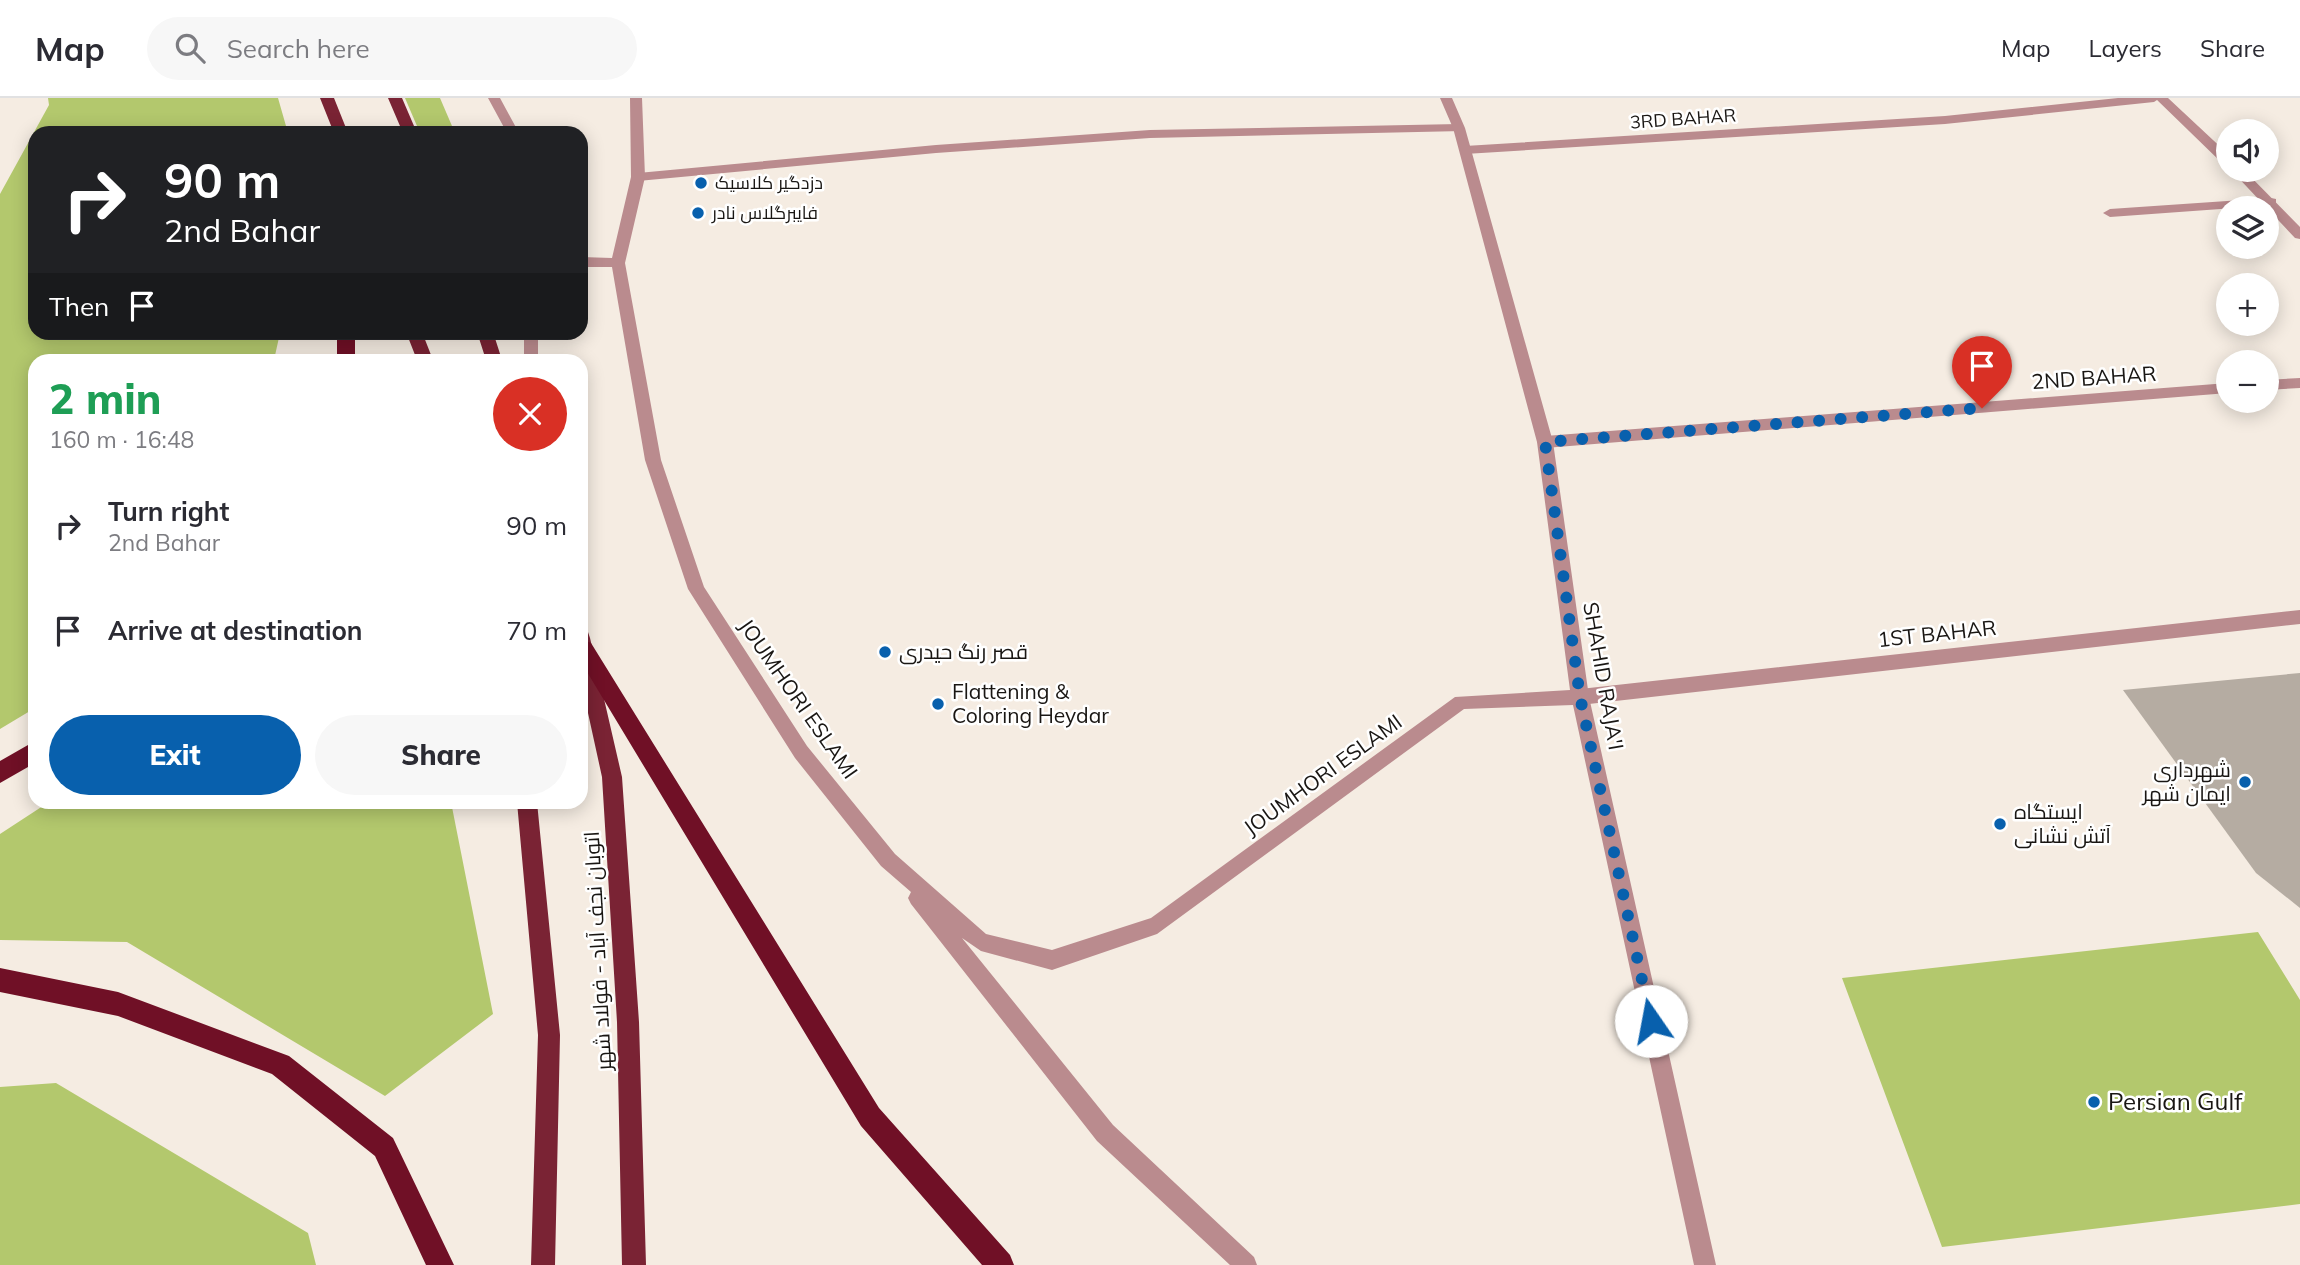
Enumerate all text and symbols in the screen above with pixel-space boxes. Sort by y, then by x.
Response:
search box [147,17,637,80]
text: Map [35,28,105,69]
icon: search [171,29,209,67]
text: Search here [227,32,370,65]
text: Map [2001,33,2050,63]
text: Layers [2088,33,2162,63]
text: Share [2200,33,2265,63]
street label: 3RD BAHAR [1629,103,1737,134]
map controls [2216,119,2279,413]
button: sound [2216,119,2279,182]
text: 90 m [164,149,280,210]
icon: right [49,154,140,245]
place label: دزدگیر کلاسیک [715,171,823,194]
marker: دزدگیر کلاسیک [693,175,709,191]
button: layers [2216,196,2279,259]
place label: فایبرگلاس نادر [711,201,818,224]
marker: فایبرگلاس نادر [690,205,706,221]
text: 2nd Bahar [164,210,320,250]
button: + [2216,273,2279,336]
icon: arrive [123,287,161,325]
text: Then [49,290,109,323]
pin [1952,336,2012,408]
icon: arrive [1963,347,2001,385]
button: − [2216,350,2279,413]
street label: 2ND BAHAR [2031,360,2157,394]
text: 2 min [49,372,162,425]
button: close [493,377,567,451]
text: 160 m · 16:48 [49,425,194,454]
text: Turn right [108,495,229,528]
icon: right [49,507,87,545]
text: 90 m [506,509,567,542]
text: 2nd Bahar [108,528,220,557]
street label: SHAHID RAJA'I [1578,600,1630,752]
icon: arrive [49,612,87,650]
street label: JOUMHORI ESLAMI [734,613,864,783]
text: Arrive at destination [108,614,363,647]
text: 70 m [506,614,567,647]
street label: 1ST BAHAR [1876,614,1997,652]
place label: قصر رنگ حیدری [899,638,1028,665]
marker: قصر رنگ حیدری [877,644,893,660]
place label: Flattening & Coloring Heydar [952,678,1109,728]
marker: Flattening & Coloring Heydar [930,696,946,712]
street label: JOUMHORI ESLAMI [1238,708,1407,840]
button: Exit [49,715,301,795]
button: Share [315,715,567,795]
place label: شهرداری ایمان شهر [2141,756,2231,807]
marker: شهرداری ایمان شهر [2237,774,2253,790]
place label: ایستگاه آتش نشانی [2014,798,2111,849]
marker: ایستگاه آتش نشانی [1992,816,2008,832]
street label: اتوبان نجف آباد - فولاد شهر [578,831,617,1072]
position arrow [1614,984,1688,1058]
place label: Persian Gulf [2108,1086,2243,1116]
marker: Persian Gulf [2086,1094,2102,1110]

